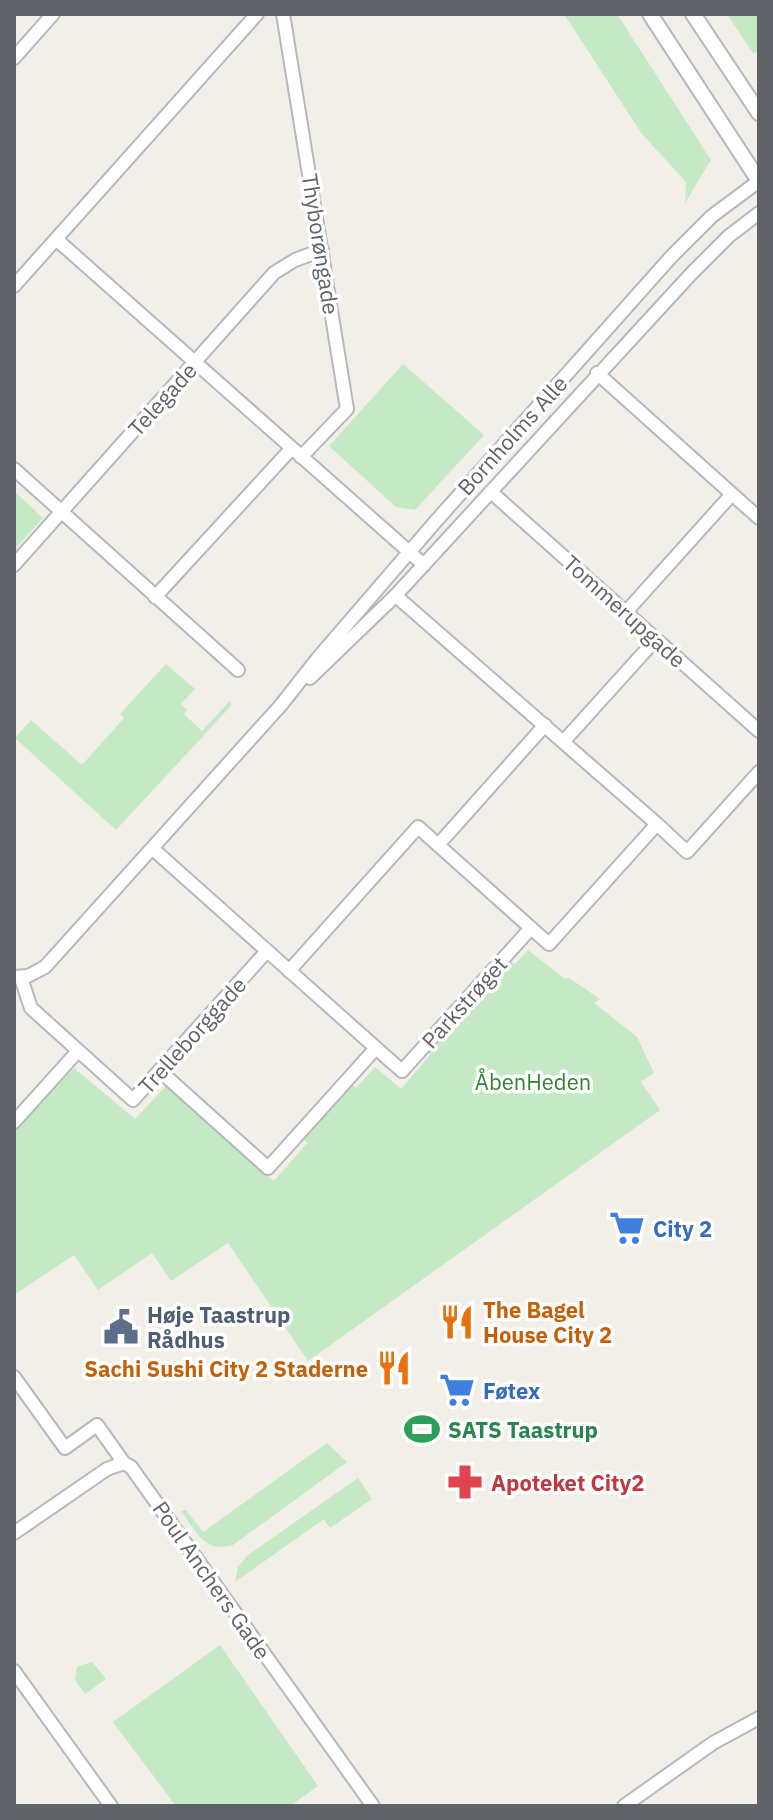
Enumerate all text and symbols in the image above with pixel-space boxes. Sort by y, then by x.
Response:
street label: Thyborøngade [296,172,346,316]
street label: Telegade [121,356,203,442]
street label: Bornholms Alle [451,369,573,501]
street label: Tommerupgade [558,548,692,674]
street label: Parkstrøget [415,950,513,1054]
street label: Trelleborggade [132,970,252,1100]
park label: ÅbenHeden [475,1067,591,1096]
supermarket icon: City 2 [608,1209,646,1247]
place label: City 2 [653,1214,712,1243]
place label: The Bagel House City 2 [483,1295,612,1349]
place label: Høje Taastrup Rådhus [147,1300,290,1354]
restaurant icon: The Bagel House City 2 [438,1303,476,1341]
public building icon: Høje Taastrup Rådhus [102,1308,140,1346]
restaurant icon: Sachi Sushi City 2 Staderne [375,1349,413,1387]
place label: Sachi Sushi City 2 Staderne [84,1354,368,1383]
supermarket icon: Føtex [438,1371,476,1409]
place label: Føtex [483,1376,540,1405]
sports icon: SATS Taastrup [403,1410,441,1448]
place label: SATS Taastrup [448,1415,598,1444]
pharmacy icon: Apoteket City2 [446,1463,484,1501]
place label: Apoteket City2 [491,1468,645,1497]
street label: Poul Anchers Gade [146,1495,278,1665]

